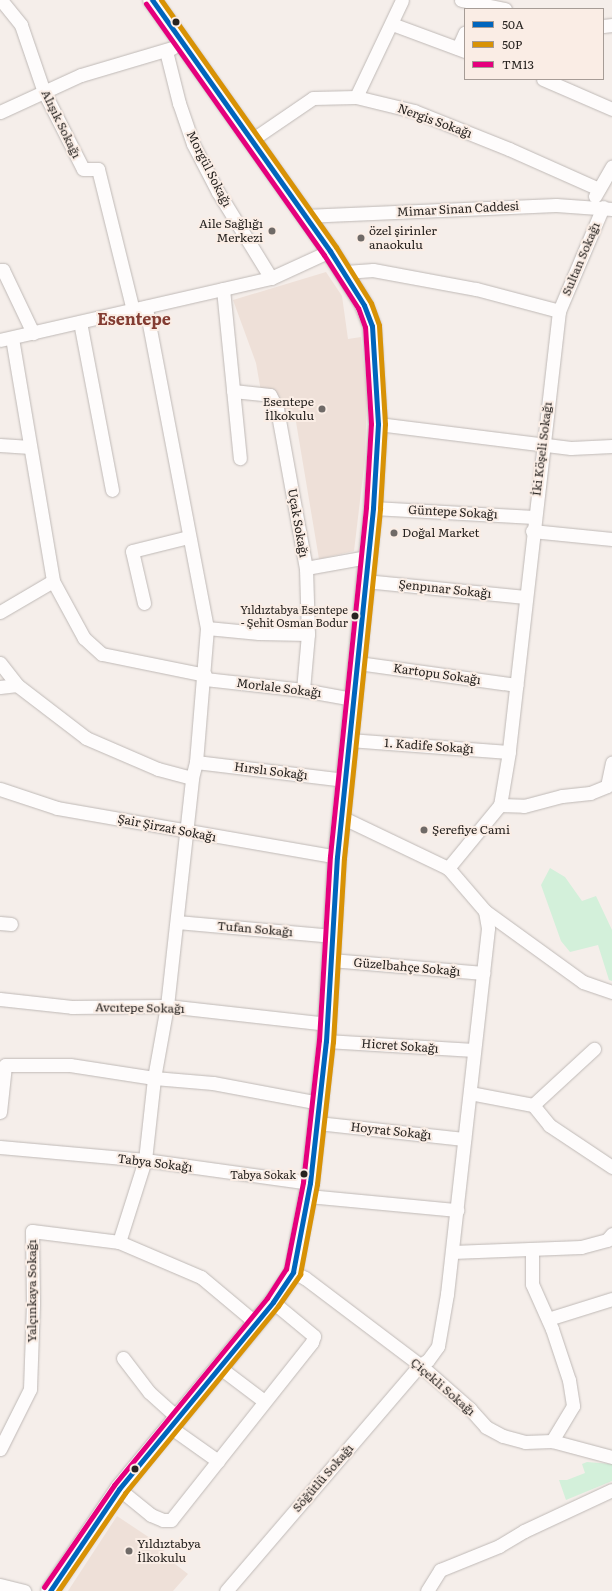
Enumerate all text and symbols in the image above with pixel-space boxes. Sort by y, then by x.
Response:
legend [464,8,604,80]
text: 50A [502,15,524,33]
unlabelled marker [171,17,181,27]
text: 50P [502,35,522,53]
text: TM13 [502,55,534,73]
street label: Alışık Sokağı [38,87,84,161]
street label: Nergis Sokağı [396,101,474,141]
street label: Morgül Sokağı [184,128,234,210]
street label: Mimar Sinan Caddesi [397,199,519,219]
place label: Aile Sağlığı Merkezi [199,217,263,245]
street label: Sultan Sokağı [559,220,603,298]
place label: özel şirinler anaokulu [369,224,437,252]
marker: Aile Sağlığı Merkezi [266,225,278,237]
marker: özel şirinler anaokulu [356,233,366,243]
district label: Esentepe [97,308,171,328]
place label: Esentepe İlkokulu [263,395,314,423]
street label: İki Köşeli Sokağı [529,401,555,497]
marker: Esentepe İlkokulu [317,404,327,414]
street label: Uçak Sokağı [285,487,311,559]
street label: Güntepe Sokağı [408,502,498,522]
place label: Doğal Market [402,526,479,540]
marker: Doğal Market [389,528,399,538]
street label: Şenpınar Sokağı [398,577,492,601]
place label: Yıldıztabya Esentepe - Şehit Osman Bodur [240,603,348,629]
marker: Yıldıztabya Esentepe - Şehit Osman Bodur [350,611,360,621]
street label: Kartopu Sokağı [392,661,482,687]
street label: Morlale Sokağı [236,676,322,700]
street label: 1. Kadife Sokağı [384,736,474,756]
street label: Hırslı Sokağı [233,759,309,783]
street label: Şair Şirzat Sokağı [116,811,218,845]
place label: Şerefiye Cami [432,823,510,837]
marker: Şerefiye Cami [419,825,429,835]
street label: Tufan Sokağı [217,919,293,939]
street label: Güzelbahçe Sokağı [353,955,461,979]
street label: Avcıtepe Sokağı [95,1000,185,1016]
street label: Hicret Sokağı [361,1036,439,1056]
street label: Hoyrat Sokağı [350,1120,432,1142]
street label: Tabya Sokağı [117,1151,193,1175]
place label: Tabya Sokak [230,1167,296,1181]
marker: Tabya Sokak [299,1169,309,1179]
street label: Yalçınkaya Sokağı [25,1240,39,1342]
street label: Çiçekli Sokağı [408,1355,478,1419]
street label: Söğütlü Sokağı [290,1441,356,1515]
unlabelled marker [130,1464,140,1474]
place label: Yıldıztabya İlkokulu [137,1537,201,1565]
marker: Yıldıztabya İlkokulu [124,1546,134,1556]

